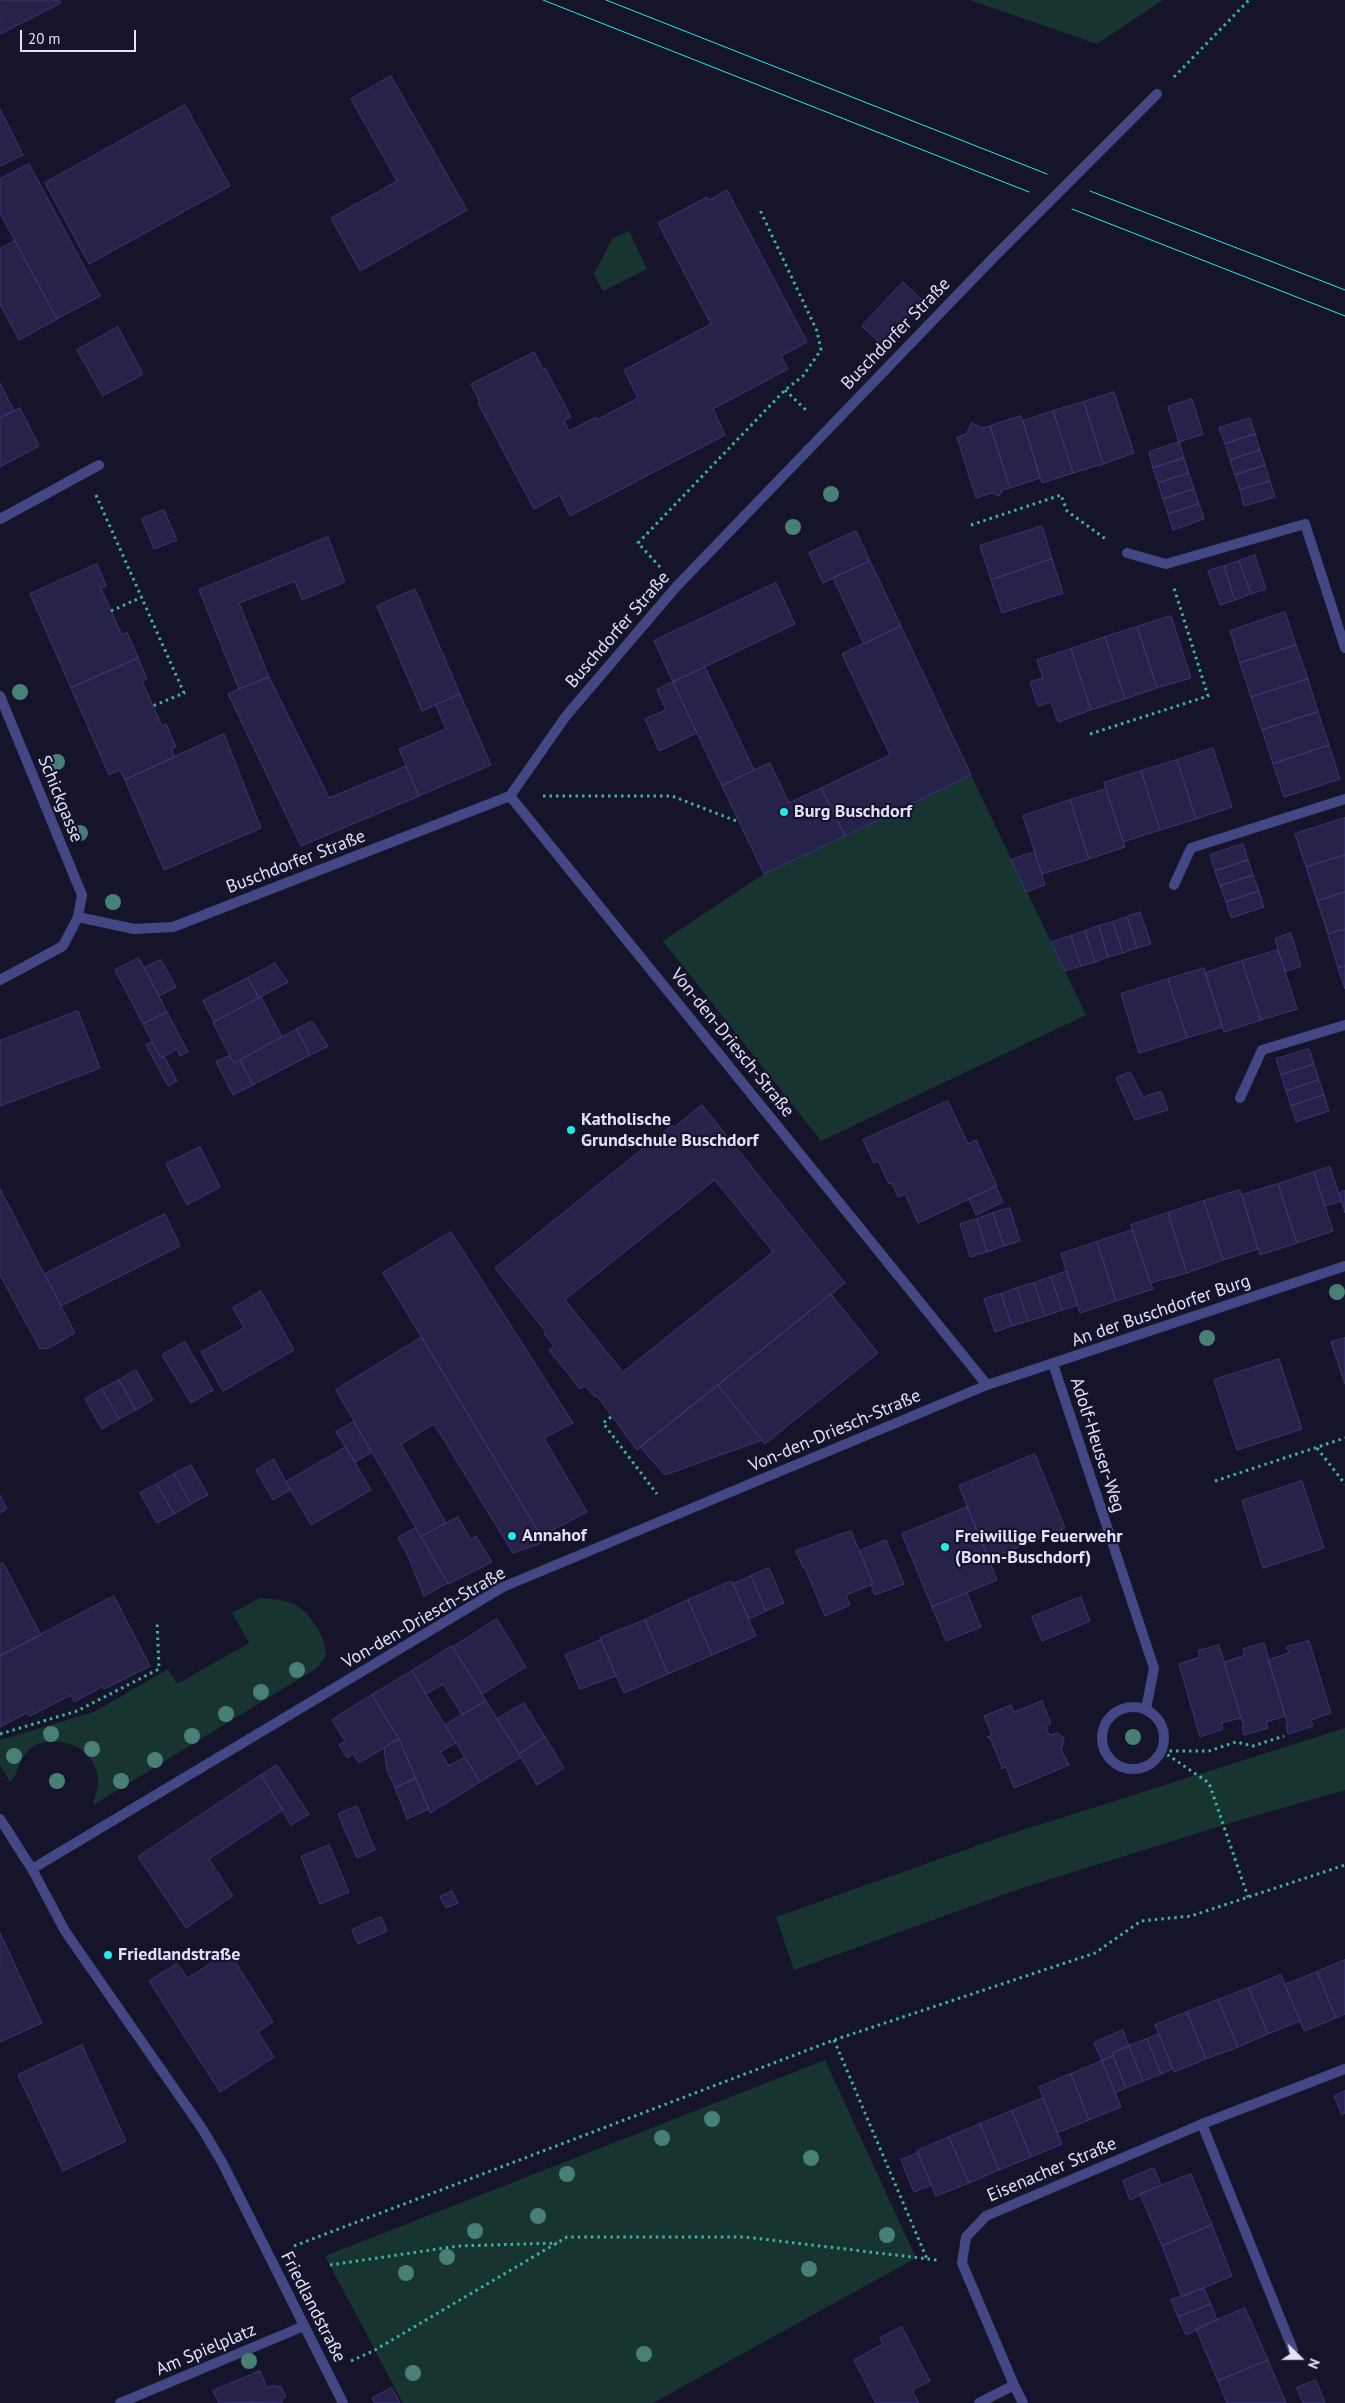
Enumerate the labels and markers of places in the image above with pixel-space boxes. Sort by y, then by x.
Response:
place label: Burg Buschdorf [794,801,912,823]
marker: Burg Buschdorf [778,806,790,818]
place label: Katholische Grundschule Buschdorf [581,1109,758,1152]
marker: Katholische Grundschule Buschdorf [565,1124,577,1136]
place label: Annahof [522,1525,586,1547]
place label: Freiwillige Feuerwehr (Bonn-Buschdorf) [955,1526,1123,1568]
marker: Annahof [506,1530,518,1542]
marker: Freiwillige Feuerwehr (Bonn-Buschdorf) [939,1541,951,1553]
place label: Friedlandstraße [118,1944,240,1966]
marker: Friedlandstraße [102,1949,114,1961]

